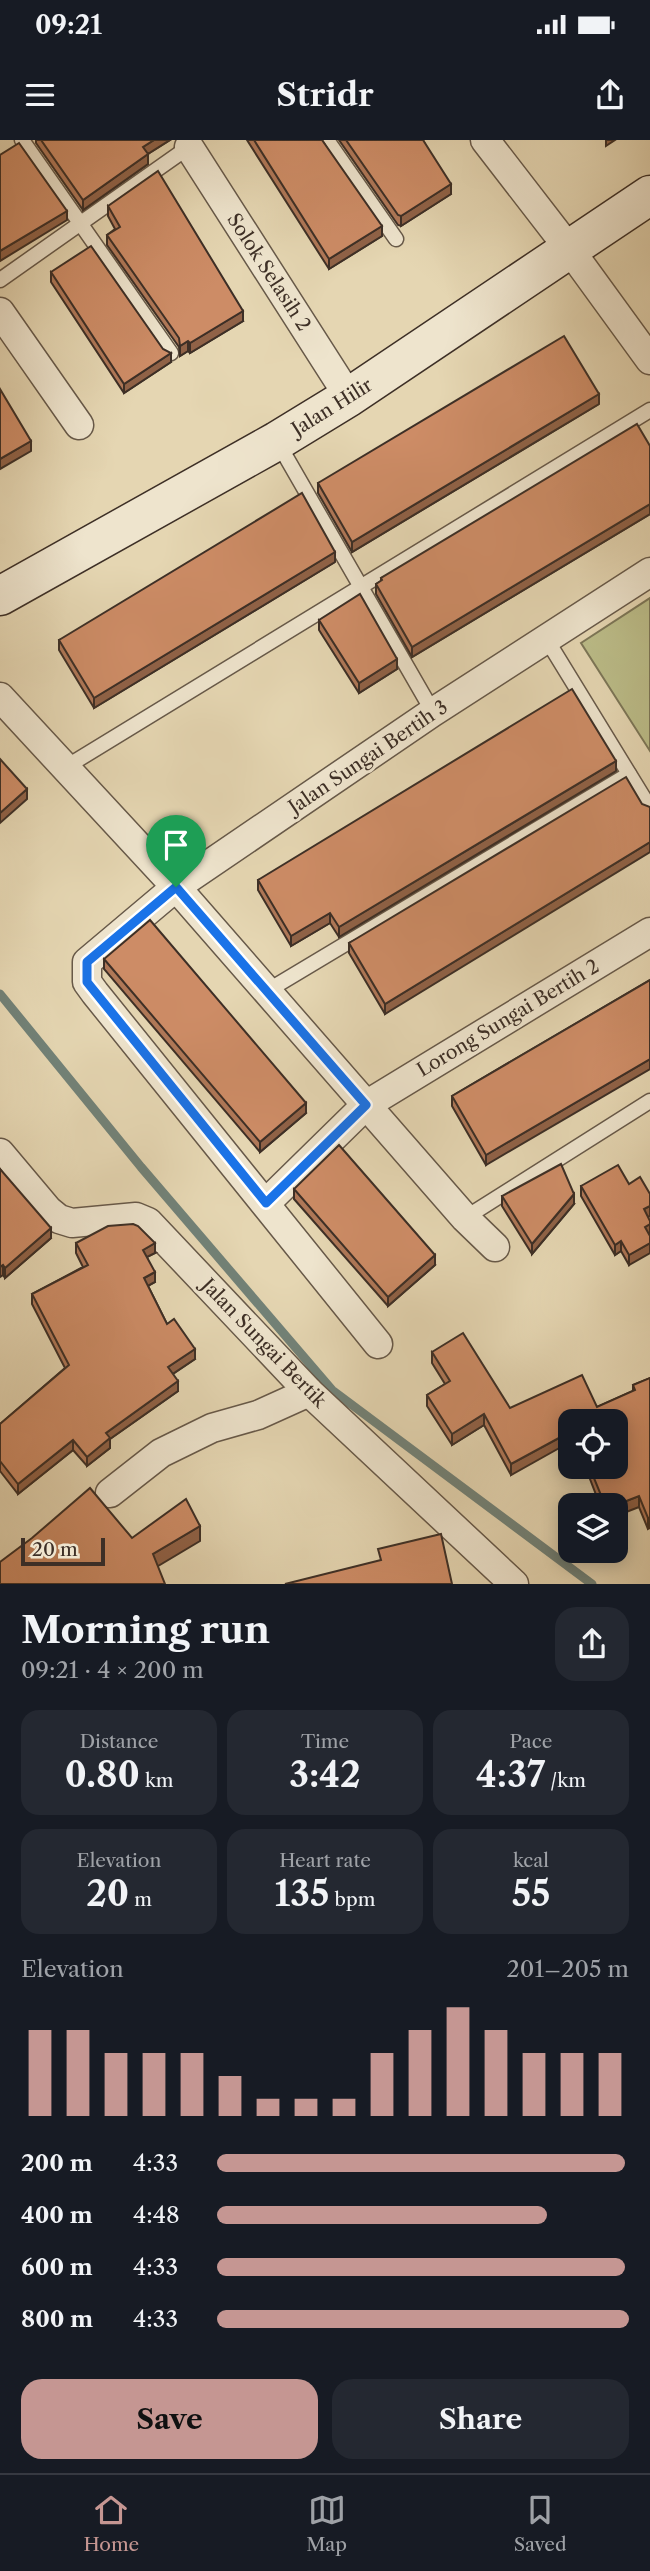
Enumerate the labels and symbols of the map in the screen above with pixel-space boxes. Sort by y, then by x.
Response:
street label: Solok Selasih 2 [222,209,316,335]
street label: Jalan Hilir [285,373,377,442]
street label: Jalan Sungai Bertih 3 [282,695,452,820]
pin [146,815,206,887]
street label: Lorong Sungai Bertih 2 [413,954,603,1082]
street label: Jalan Sungai Bertik [194,1272,332,1413]
scale bar [21,1535,105,1567]

